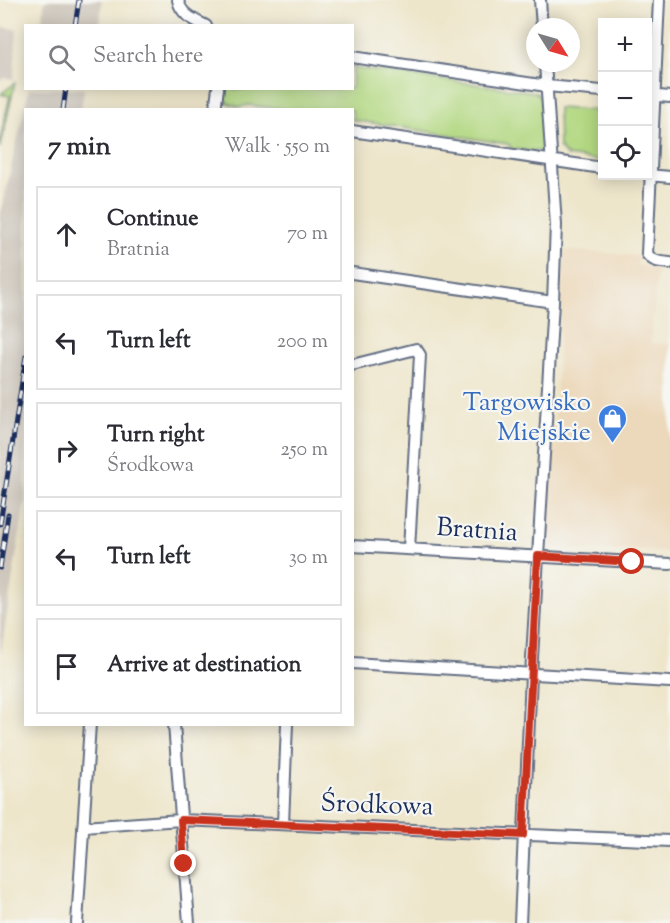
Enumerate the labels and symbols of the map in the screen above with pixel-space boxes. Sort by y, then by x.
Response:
north arrow [526,18,580,72]
place label: Targowisko Miejskie [463,385,591,452]
shop icon: Targowisko Miejskie [596,402,628,444]
street label: Bratnia [435,510,519,552]
route start [618,548,644,574]
street label: Środkowa [320,786,434,826]
route end [170,850,196,876]

